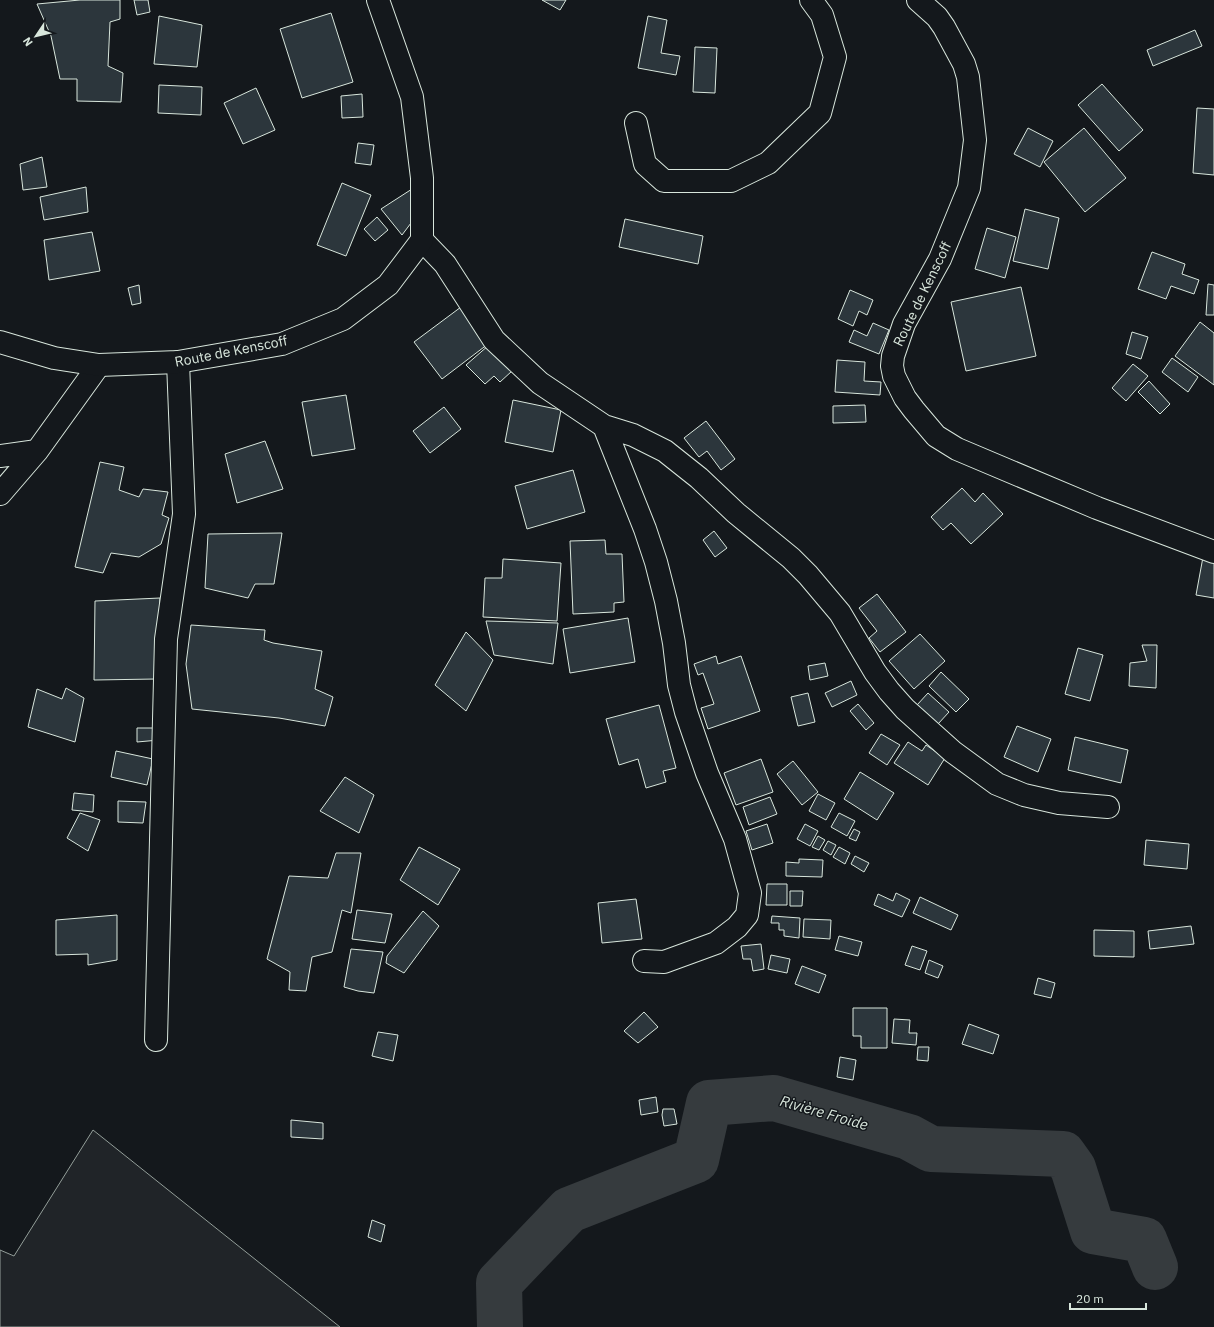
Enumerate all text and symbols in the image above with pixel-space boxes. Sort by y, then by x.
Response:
north arrow [16,16,56,56]
text: N [20,34,36,49]
street label: Route de Kenscoff [889,238,955,349]
street label: Route de Kenscoff [173,331,289,371]
water label: Rivière Froide [778,1091,871,1134]
scale bar [1070,1285,1146,1311]
text: 20 m [1076,1291,1104,1306]

